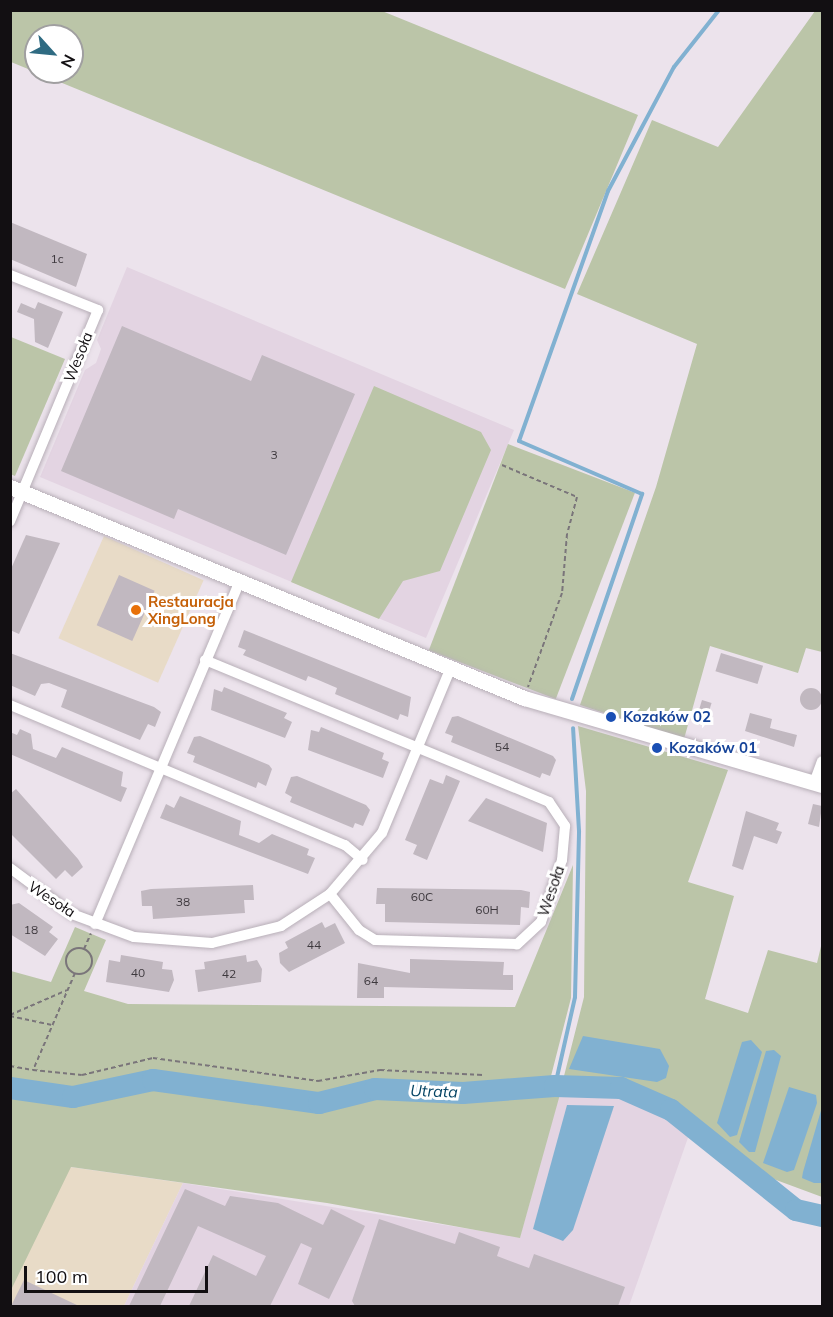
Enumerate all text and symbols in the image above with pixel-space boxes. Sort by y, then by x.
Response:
north arrow [24,24,84,84]
text: N [57,51,80,71]
house number: 1c [50,252,64,266]
street label: Wesoła [60,329,96,385]
house number: 3 [270,448,278,462]
place label: Restauracja XingLong [148,592,234,627]
marker: Restauracja XingLong [129,603,143,617]
place label: Kozaków 02 [623,708,711,726]
marker: Kozaków 02 [604,710,618,724]
place label: Kozaków 01 [669,739,757,757]
house number: 54 [495,740,509,754]
marker: Kozaków 01 [650,741,664,755]
street label: Wesoła [534,863,568,919]
street label: Wesoła [25,877,79,921]
house number: 60C [411,890,433,904]
house number: 38 [176,895,190,909]
house number: 60H [475,903,499,917]
house number: 18 [24,923,38,937]
house number: 44 [307,938,321,952]
house number: 40 [131,966,145,980]
house number: 42 [222,967,236,981]
house number: 64 [364,974,378,988]
water label: Utrata [410,1081,458,1101]
scale bar [27,1254,212,1292]
text: 100 m [35,1265,88,1288]

